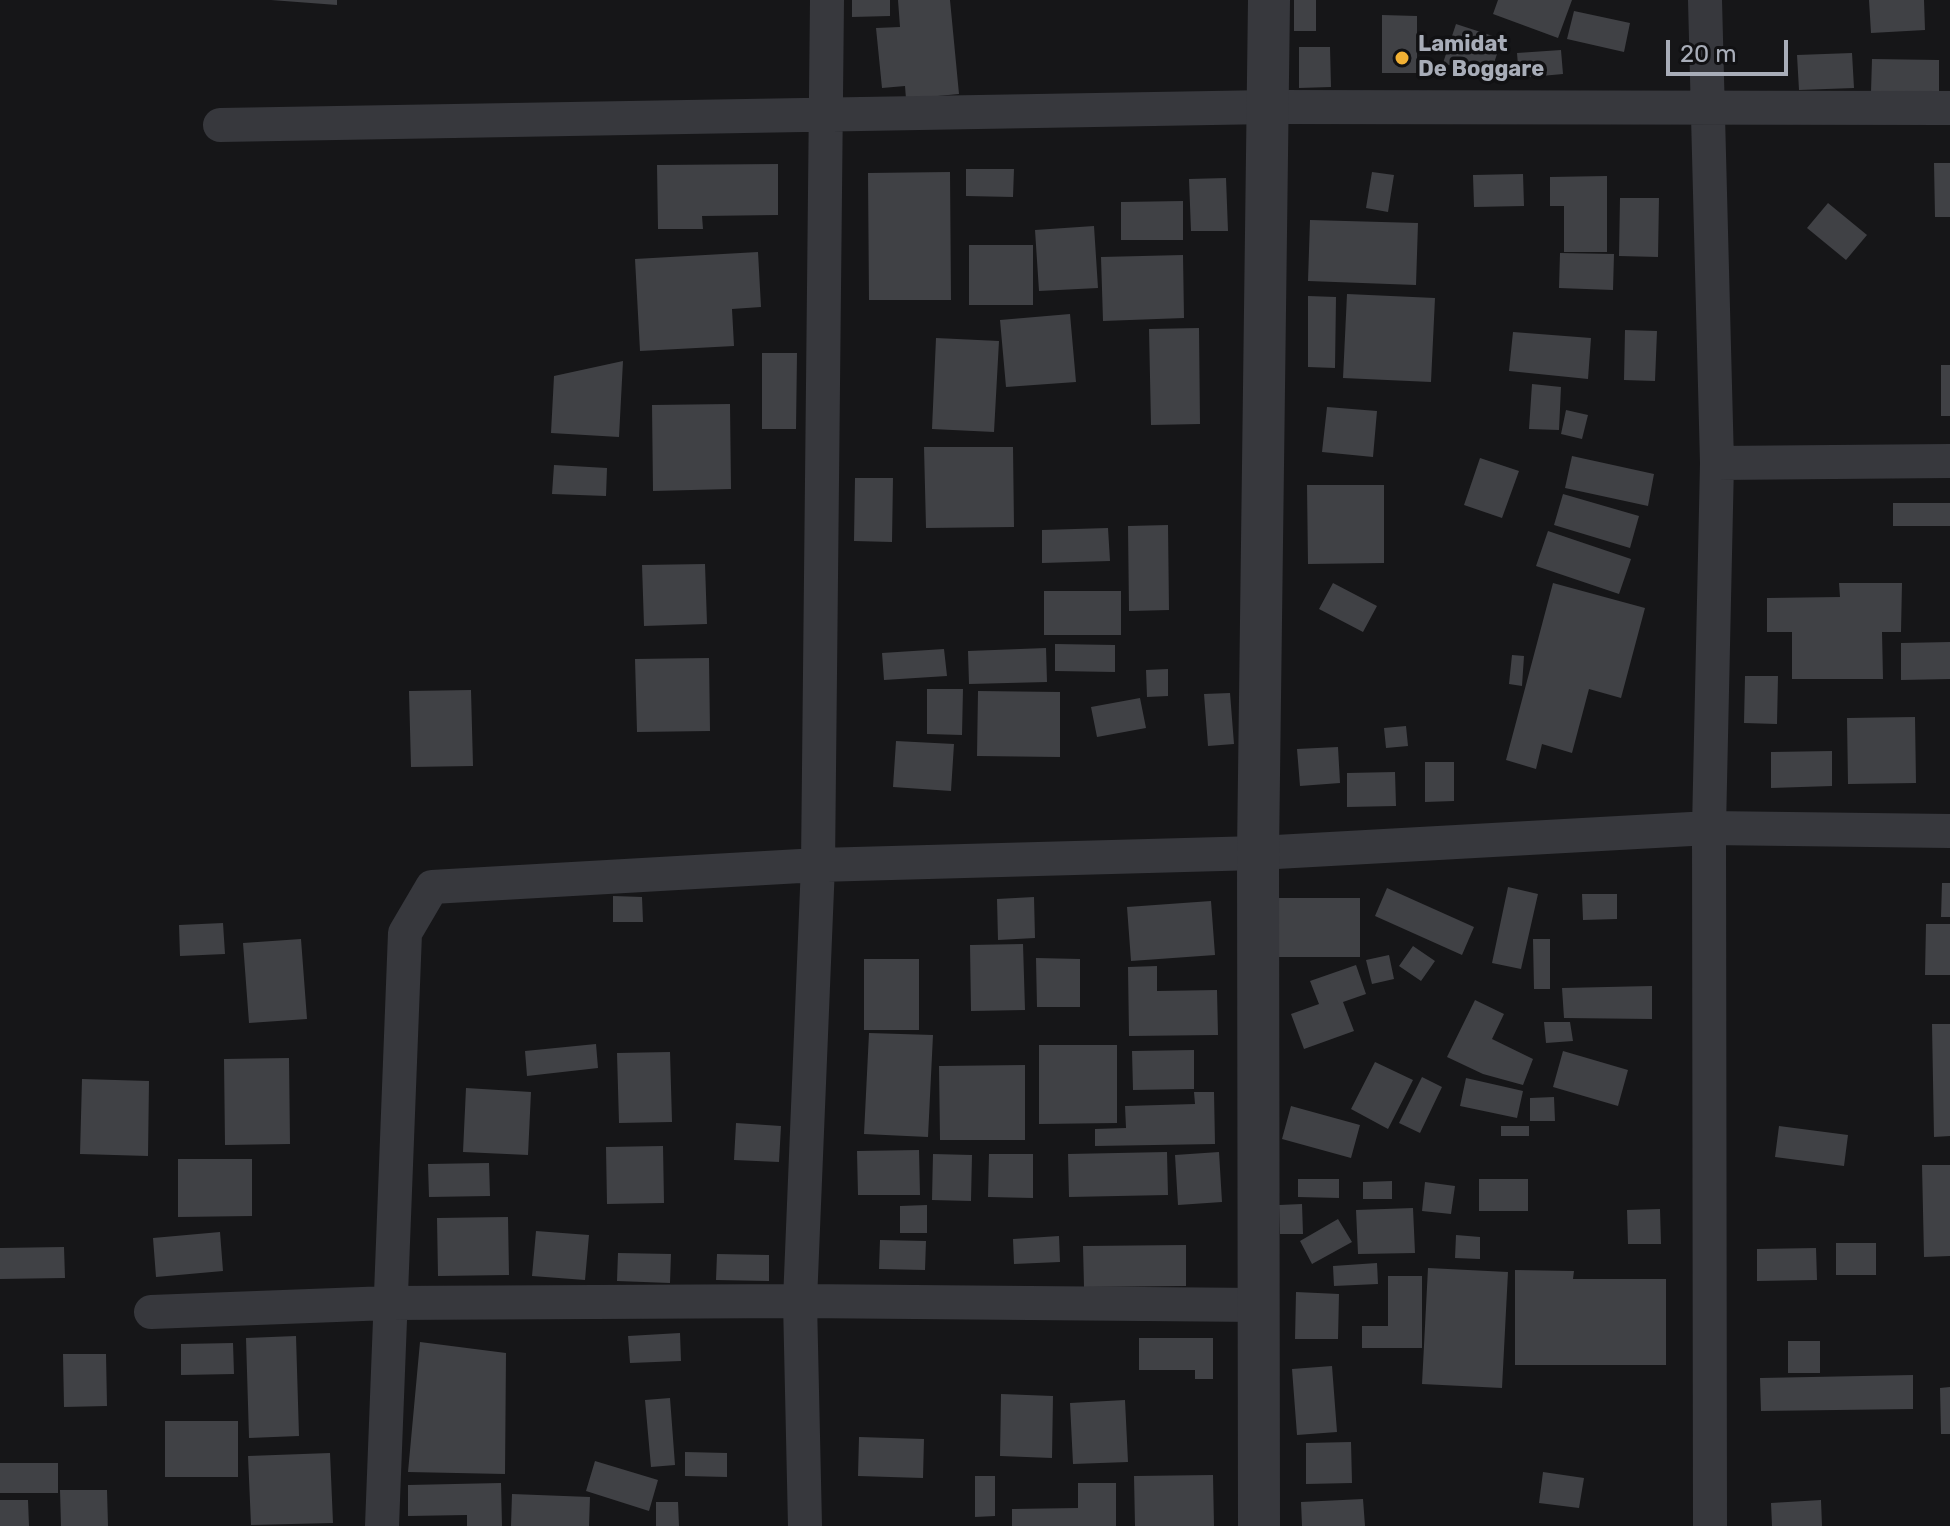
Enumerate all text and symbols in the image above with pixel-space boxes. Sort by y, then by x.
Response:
scale bar [1670,24,1792,74]
place label: Lamidat De Boggare [1418,32,1544,84]
text: 20 m [1680,40,1737,68]
marker: Lamidat De Boggare [1393,49,1411,67]

